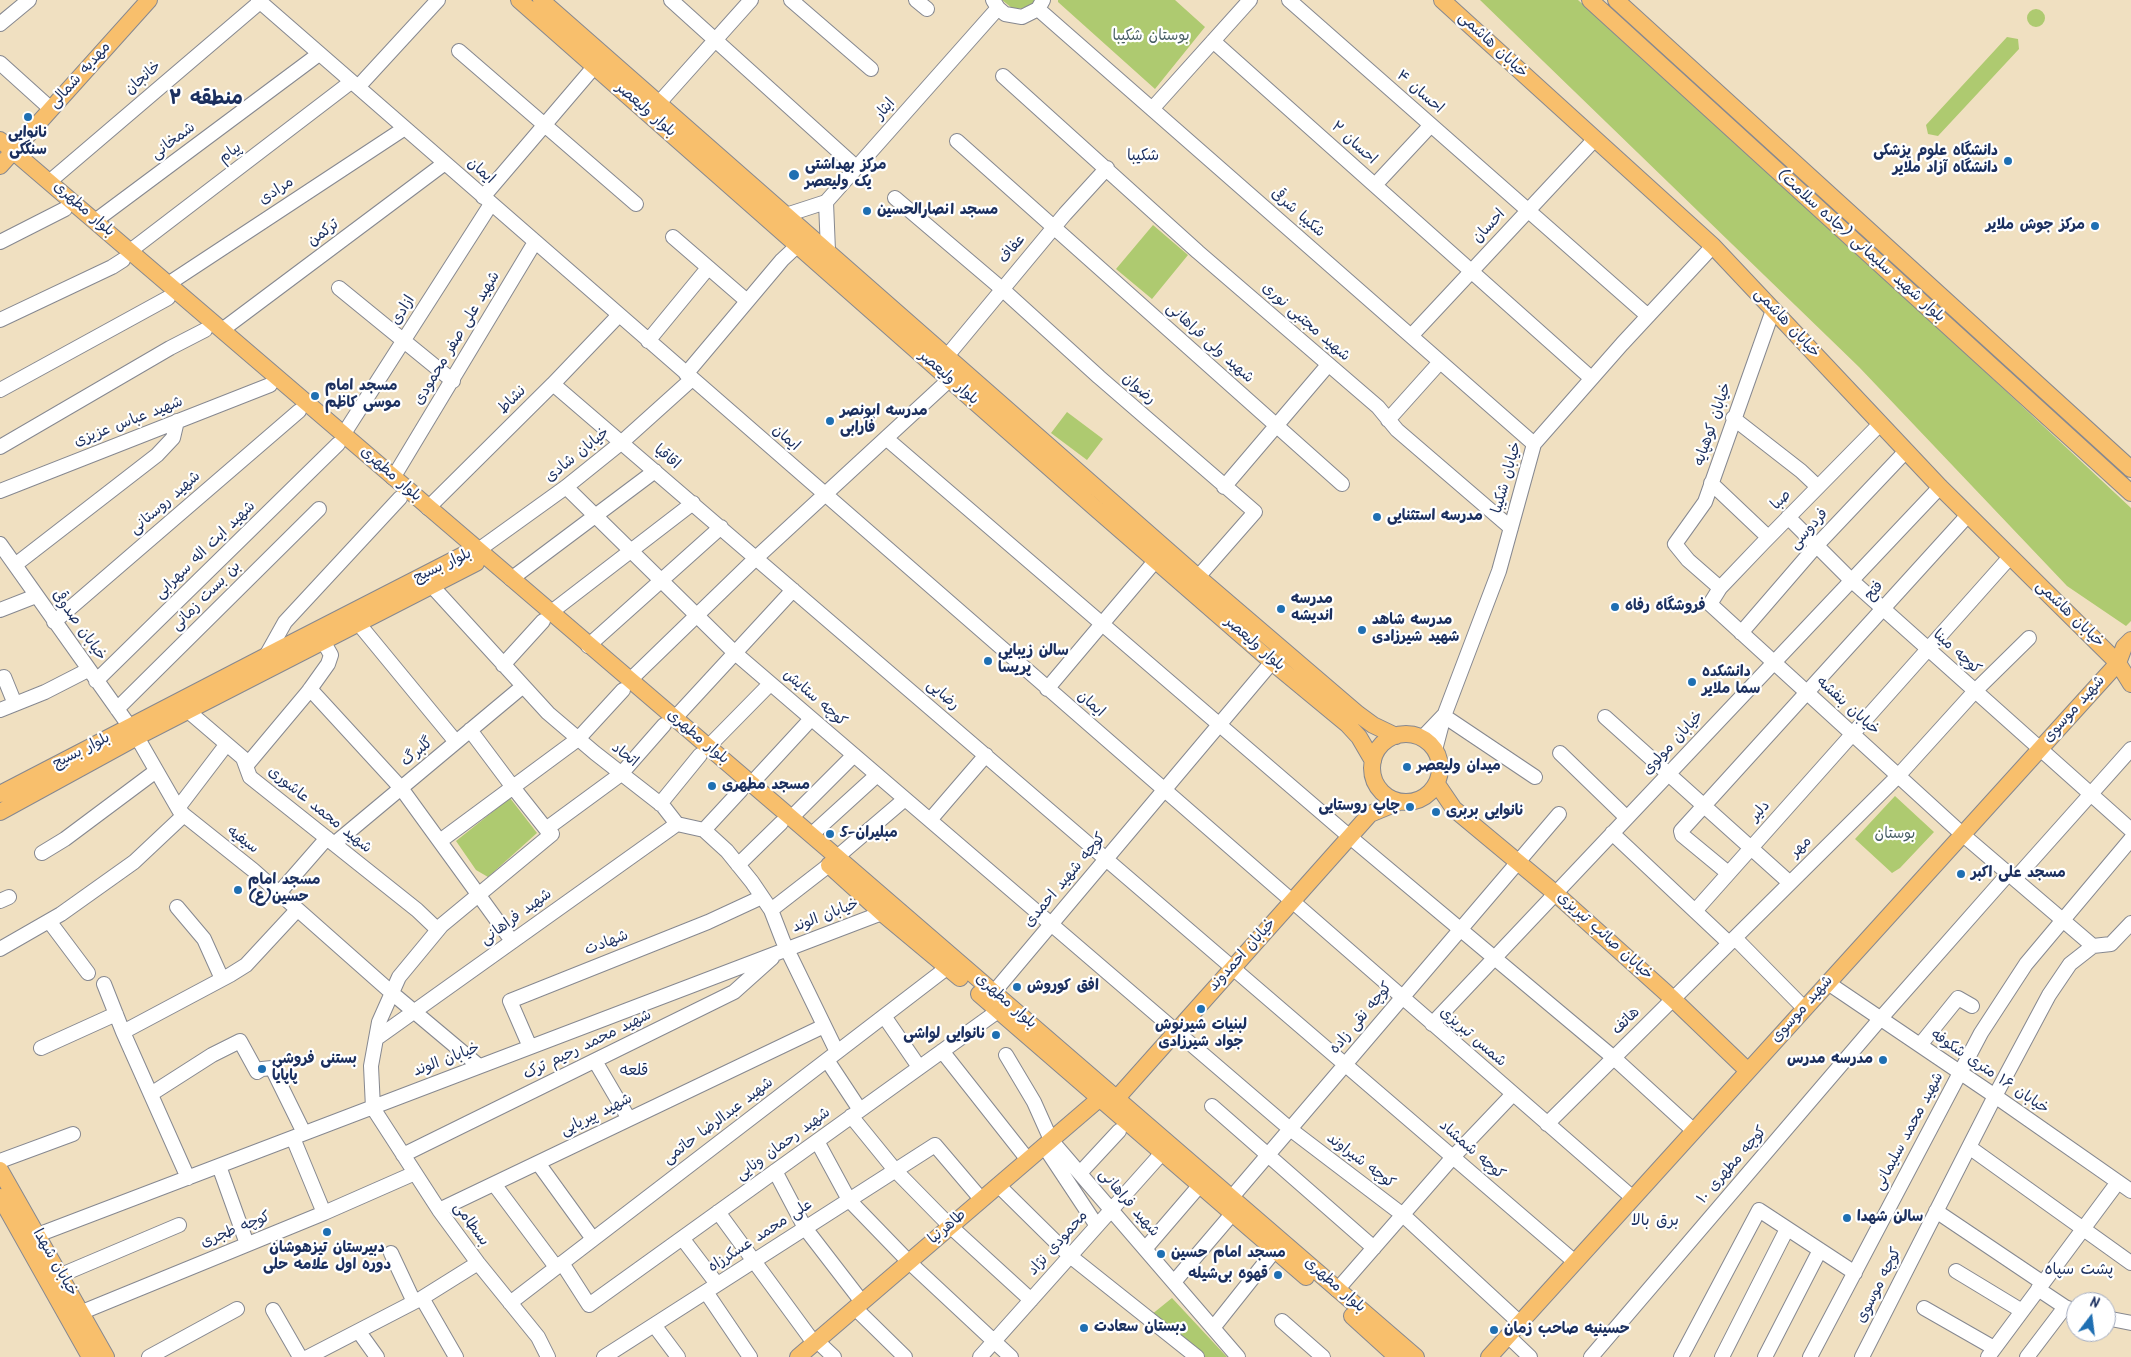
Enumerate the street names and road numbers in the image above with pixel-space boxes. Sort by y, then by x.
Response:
street label: خیابان هاشمی [1454,9,1530,83]
street label: مهدیه شمالی [47,39,115,113]
street label: خانجان [122,58,166,100]
street label: احسان ۴ [1392,68,1446,118]
street label: بلوار ولیعصر [611,80,679,142]
street label: ایثار [872,96,900,124]
street label: احسان ۲ [1326,119,1380,169]
street label: شمخانی [148,120,200,164]
street label: پیام [216,140,246,168]
street label: ایمان [462,155,498,189]
street label: بلوار شهید سلیمانی (جاده سلامت) [1772,167,1948,327]
street label: مرادی [256,174,298,210]
street label: بلوار مطهری [49,178,117,242]
street label: شکیبا شرقی [1266,186,1328,242]
street label: احسان [1470,206,1510,248]
street label: ترکمن [305,216,343,252]
street label: عفاف [996,232,1030,268]
street label: شهید علی صفر محمودی [411,269,505,409]
street label: شهید مجتبی نوری [1257,280,1353,366]
street label: خیابان هاشمی [1749,286,1823,362]
street label: ازادی [388,293,420,329]
street label: شهید ولی فراهانی [1162,300,1256,388]
street label: بلوار ولیعصر [914,348,982,410]
street label: رضوان [1118,371,1158,409]
street label: خیابان کوهپایه [1691,381,1737,469]
street label: نشاط [495,383,531,419]
street label: شهید عباس عزیزی [72,394,186,452]
street label: ایمان [767,422,803,456]
street label: خیابان شادی [542,425,614,487]
street label: خیابان شکیبا [1489,440,1527,516]
street label: اقاقیا [649,442,683,474]
street label: بلوار مطهری [356,443,424,507]
street label: شهید روستانی [127,469,205,539]
street label: صبا [1768,487,1796,515]
street label: شهید ایت اله سهرابی [152,498,260,604]
street label: فردوسی [1787,506,1833,554]
street label: بلوار بسیج [411,546,475,588]
street label: بن بست زمانی [169,559,245,635]
street label: خیابان هاشمی [2031,578,2107,652]
street label: فتح [1862,579,1888,605]
street label: خیابان صدوقی [47,587,109,665]
street label: بلوار ولیعصر [1220,614,1288,676]
street label: کوچه مینا [1928,627,1984,679]
street label: کوچه ستایش [779,666,849,732]
street label: شهید موسوی [2040,673,2110,747]
street label: خیابان بنفشه [1812,674,1882,740]
street label: رضایی [922,677,962,715]
street label: ایمان [1072,688,1108,722]
street label: بلوار مطهری [662,707,732,769]
street label: خیابان مولوی [1640,708,1708,780]
street label: بلوار بسیج [50,730,114,774]
street label: گلبرگ [398,734,438,772]
street label: اتحاد [607,740,641,772]
street label: شهید محمد عاشوری [263,764,375,858]
street label: دلیر [1747,798,1775,826]
street label: سیفیه [223,823,261,859]
street label: کوچه شهید احمدی [1021,830,1111,932]
street label: مهر [1788,834,1816,862]
street label: شهید فراهانی [478,886,556,950]
street label: خیابان صائب تبریزی [1552,889,1656,985]
street label: خیابان الوند [790,896,862,938]
street label: خیابان احمدوند [1205,916,1281,996]
street label: شهادت [583,928,631,960]
street label: بلوار مطهری [971,970,1039,1034]
street label: شهید موسوی [1768,973,1838,1047]
street label: کوچه نقی زاده [1327,979,1397,1059]
street label: شمس تبریزی [1435,1004,1509,1072]
street label: هاتف [1609,1004,1645,1040]
street label: شهید محمد رحیم ترک [521,1007,655,1085]
street label: خیابان ۱۶ متری شکوفه [1927,1027,2051,1119]
street label: خیابان الوند [411,1040,483,1082]
street label: شهید محمد سلیمانی [1871,1070,1949,1194]
street label: شهید عبدالرضا حاتمی [660,1075,778,1169]
street label: شهید پیریایی [558,1091,636,1141]
street label: شهید رحمان ونایی [733,1105,835,1185]
street label: کوچه شمشاد [1434,1118,1508,1184]
street label: کوچه مطهری ۱۰ [1694,1124,1772,1208]
street label: کوچه شیراوند [1322,1130,1398,1194]
street label: شهید فراهانی [1094,1166,1162,1242]
street label: علی محمد عسکرزاه [706,1197,816,1277]
street label: بسطامی [448,1200,492,1250]
street label: طاهرنیا [925,1207,971,1249]
street label: محمودی نژاد [1025,1208,1093,1280]
street label: کوچه طجری [199,1209,273,1253]
street label: خیابان شهدا [28,1226,80,1300]
street label: کوچه موسوی [1853,1245,1907,1327]
street label: بلوار مطهری [1300,1254,1368,1318]

